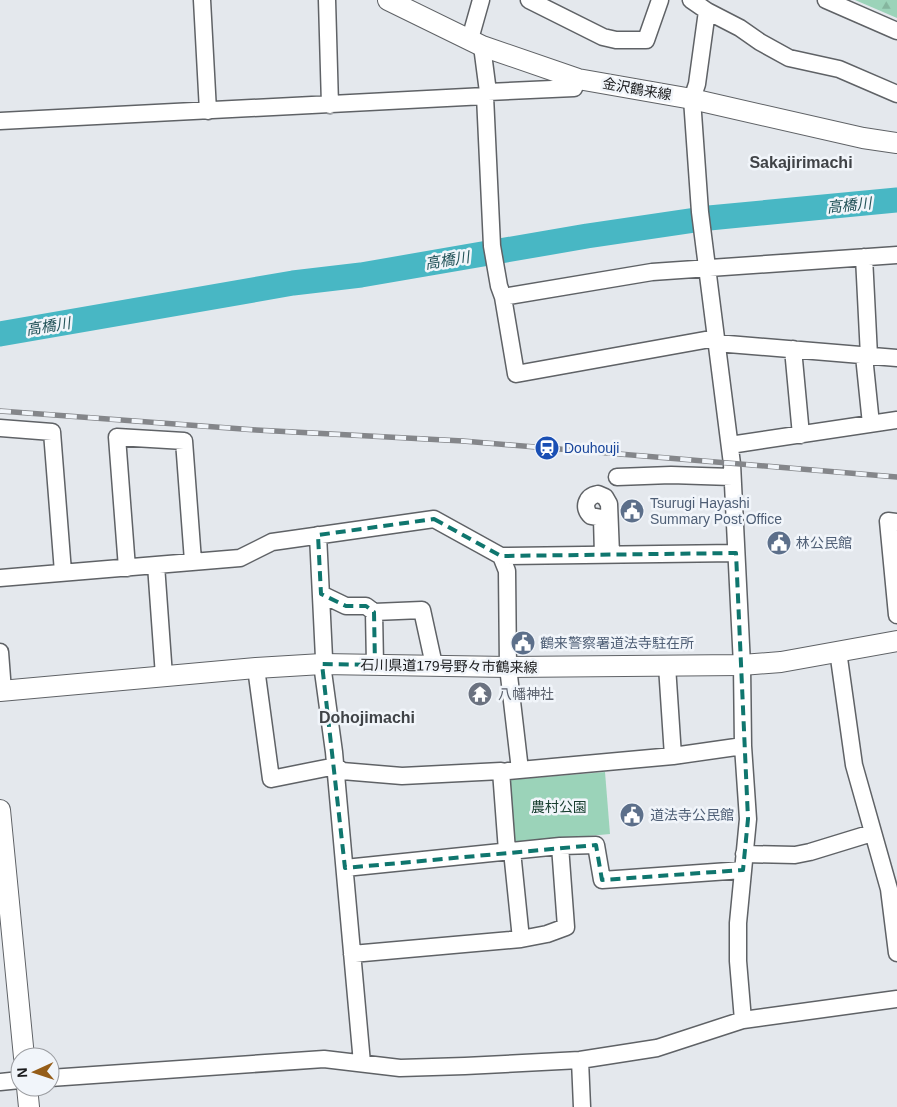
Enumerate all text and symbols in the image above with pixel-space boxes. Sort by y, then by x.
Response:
street label: 金沢鶴来線 [601,75,673,103]
district label: Sakajirimachi [749,154,853,171]
water label: 高橋川 [826,194,874,216]
water label: 高橋川 [423,248,473,272]
water label: 高橋川 [24,314,74,338]
station icon: Douhouji [534,435,560,461]
place label: Douhouji [564,440,619,456]
place label: Tsurugi Hayashi Summary Post Office [650,495,782,527]
public building icon: Tsurugi Hayashi Summary Post Office [619,498,645,524]
public building icon: 林公民館 [766,530,792,556]
place label: 林公民館 [796,535,852,551]
public building icon: 鶴来警察署道法寺駐在所 [510,630,536,656]
place label: 鶴来警察署道法寺駐在所 [540,635,694,651]
street label: 石川県道179号野々市鶴来線 [360,656,538,676]
temple icon: 八幡神社 [467,681,493,707]
place label: 八幡神社 [498,686,554,702]
district label: Dohojimachi [319,709,415,726]
park label: 農村公園 [531,799,587,815]
public building icon: 道法寺公民館 [619,802,645,828]
place label: 道法寺公民館 [650,807,734,823]
north arrow [10,1047,60,1097]
text: N [14,1067,30,1078]

